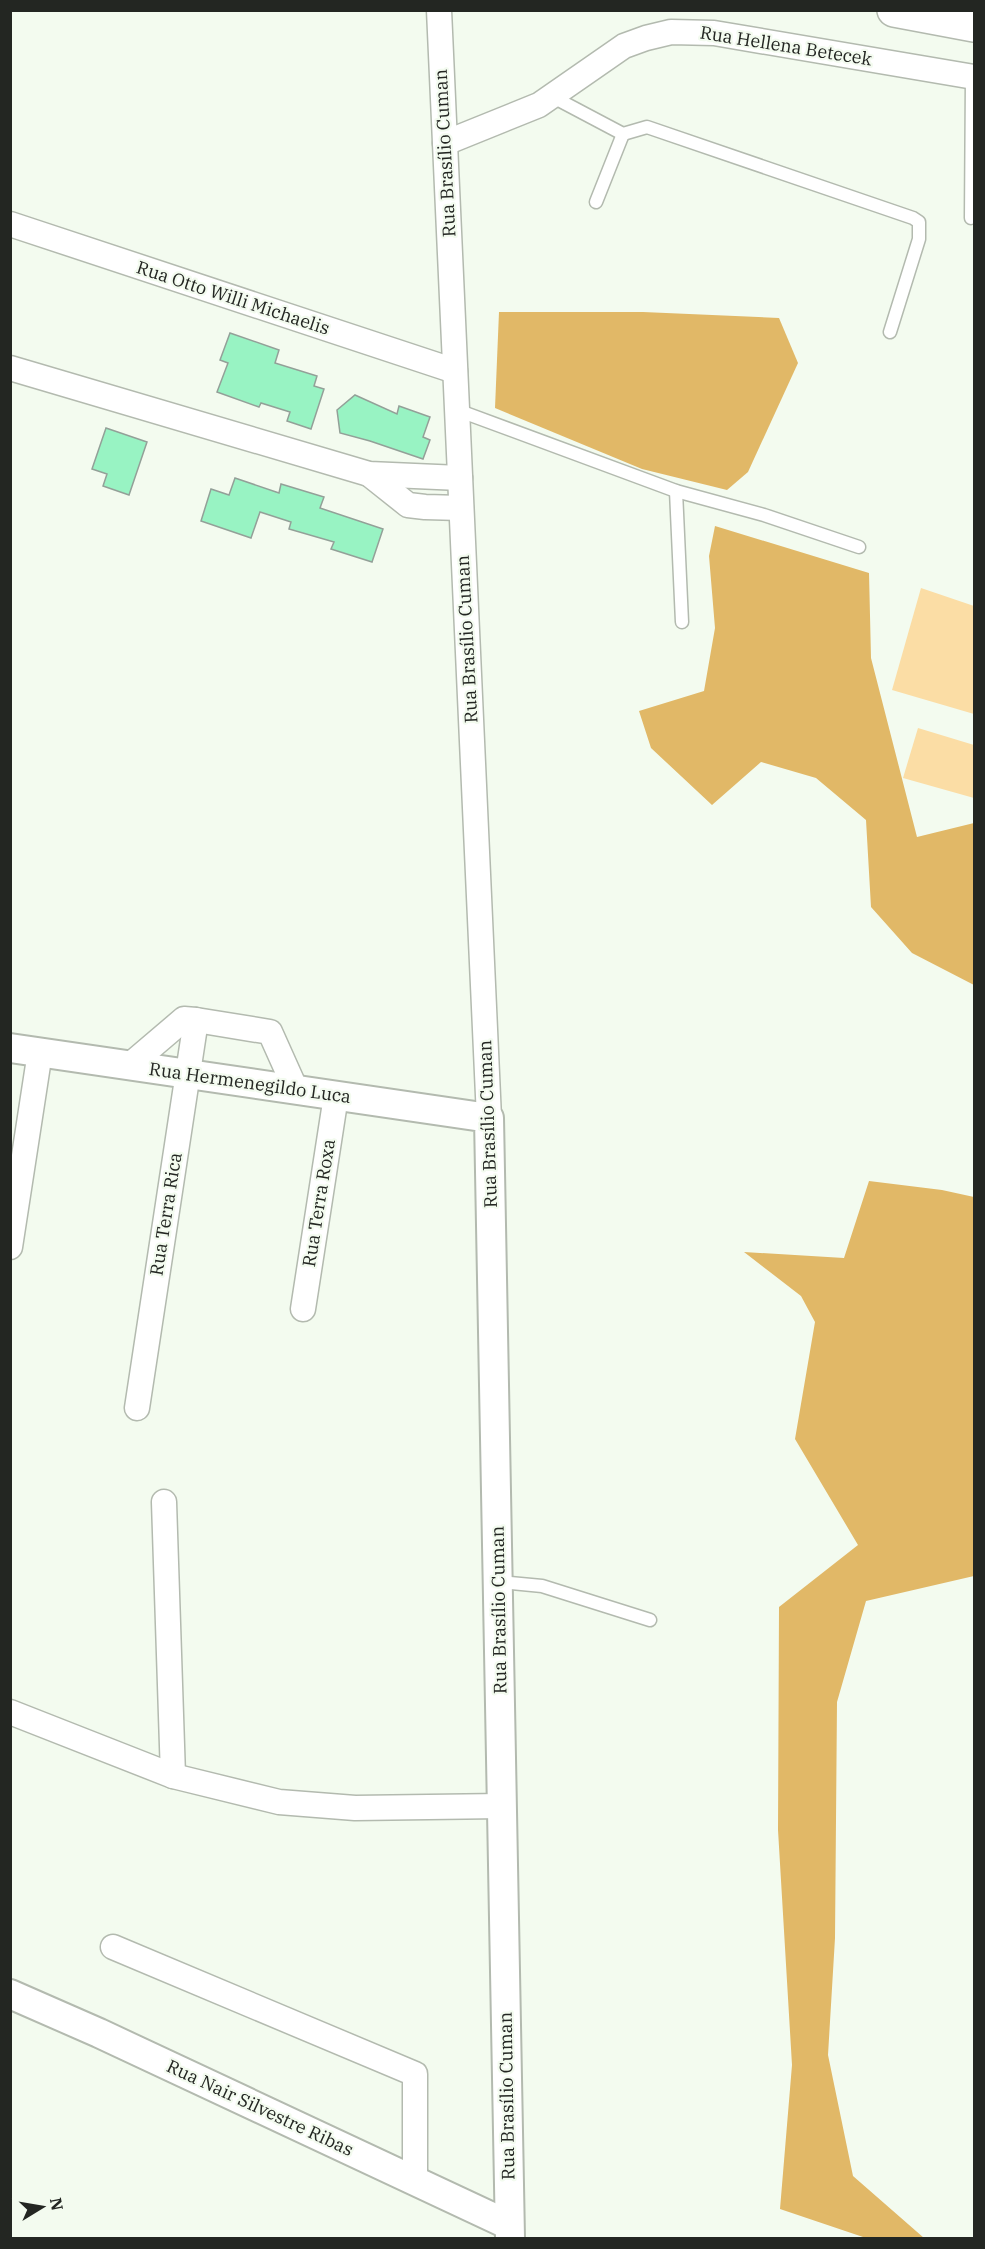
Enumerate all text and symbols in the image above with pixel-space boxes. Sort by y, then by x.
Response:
street label: Rua Hellena Betecek [698,21,874,71]
street label: Rua Brasílio Cuman [429,68,460,238]
street label: Rua Otto Willi Michaelis [134,255,333,340]
street label: Rua Brasílio Cuman [451,554,482,724]
street label: Rua Brasílio Cuman [473,1040,502,1208]
street label: Rua Hermenegildo Luca [148,1057,353,1108]
street label: Rua Terra Roxa [297,1137,340,1269]
street label: Rua Terra Rica [144,1150,187,1277]
street label: Rua Brasílio Cuman [486,1526,511,1694]
street label: Rua Brasílio Cuman [494,2012,519,2180]
street label: Rua Nair Silvestre Ribas [163,2054,357,2161]
north arrow [12,2177,72,2237]
text: N [46,2196,68,2212]

